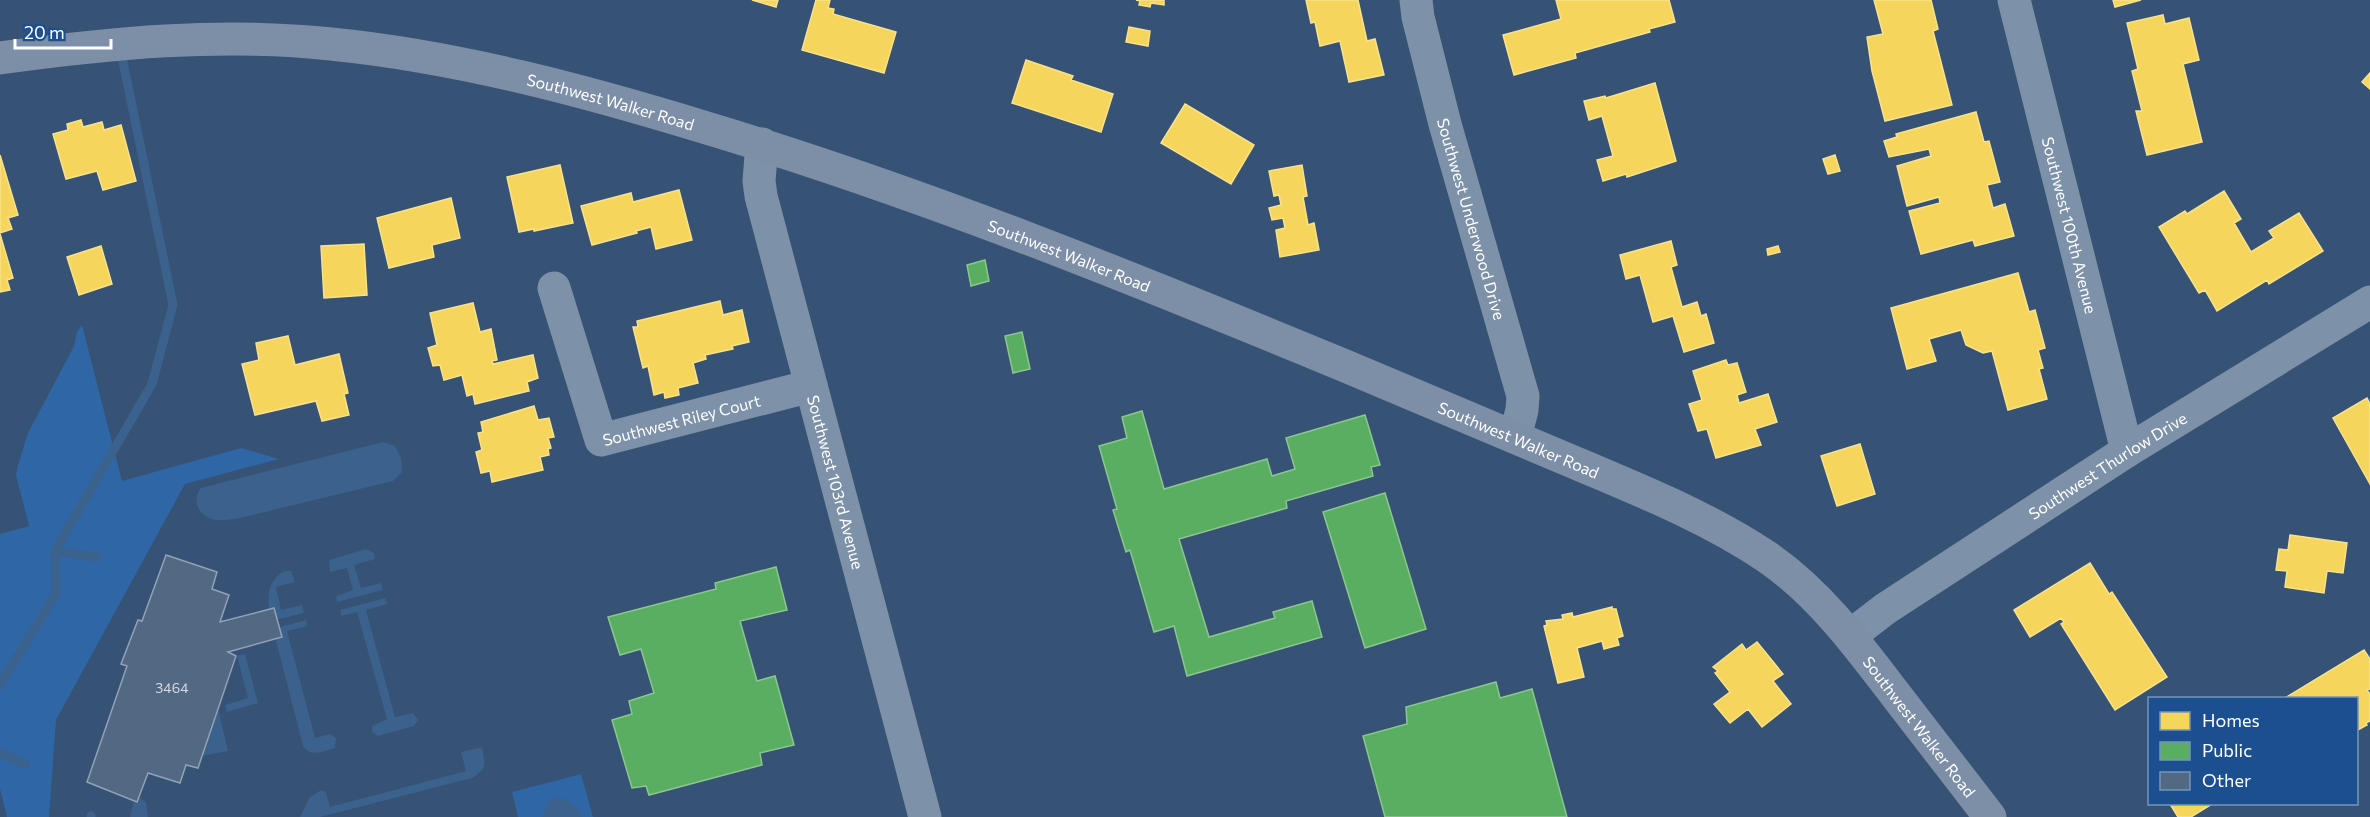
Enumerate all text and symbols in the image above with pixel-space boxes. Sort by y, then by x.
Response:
scale bar [15,12,111,50]
text: 20 m [24,21,65,43]
street label: Southwest Walker Road [525,69,697,133]
street label: Southwest Underwood Drive [1434,116,1510,322]
street label: Southwest 100th Avenue [2039,135,2102,315]
street label: Southwest Walker Road [985,215,1153,295]
street label: Southwest Riley Court [600,390,763,449]
street label: Southwest 103rd Avenue [804,393,869,571]
street label: Southwest Walker Road [1436,397,1602,481]
street label: Southwest Thurlow Drive [2024,407,2190,523]
street label: Southwest Walker Road [1860,652,1980,800]
house number: 3464 [155,679,189,696]
legend [2148,697,2358,805]
text: Homes [2202,709,2260,731]
text: Public [2202,739,2252,761]
text: Other [2202,769,2251,791]

